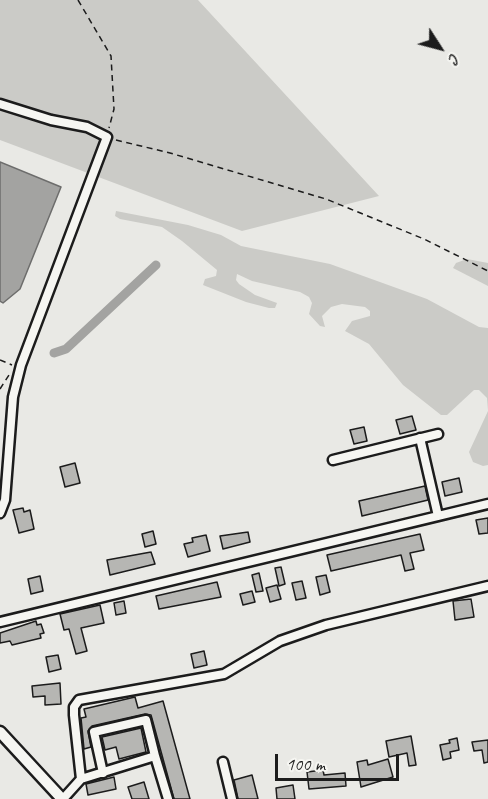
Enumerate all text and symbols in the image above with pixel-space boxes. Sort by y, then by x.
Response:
north arrow [410,18,470,78]
text: С [444,50,465,68]
scale bar [278,742,402,780]
text: 100 m [286,753,325,775]

